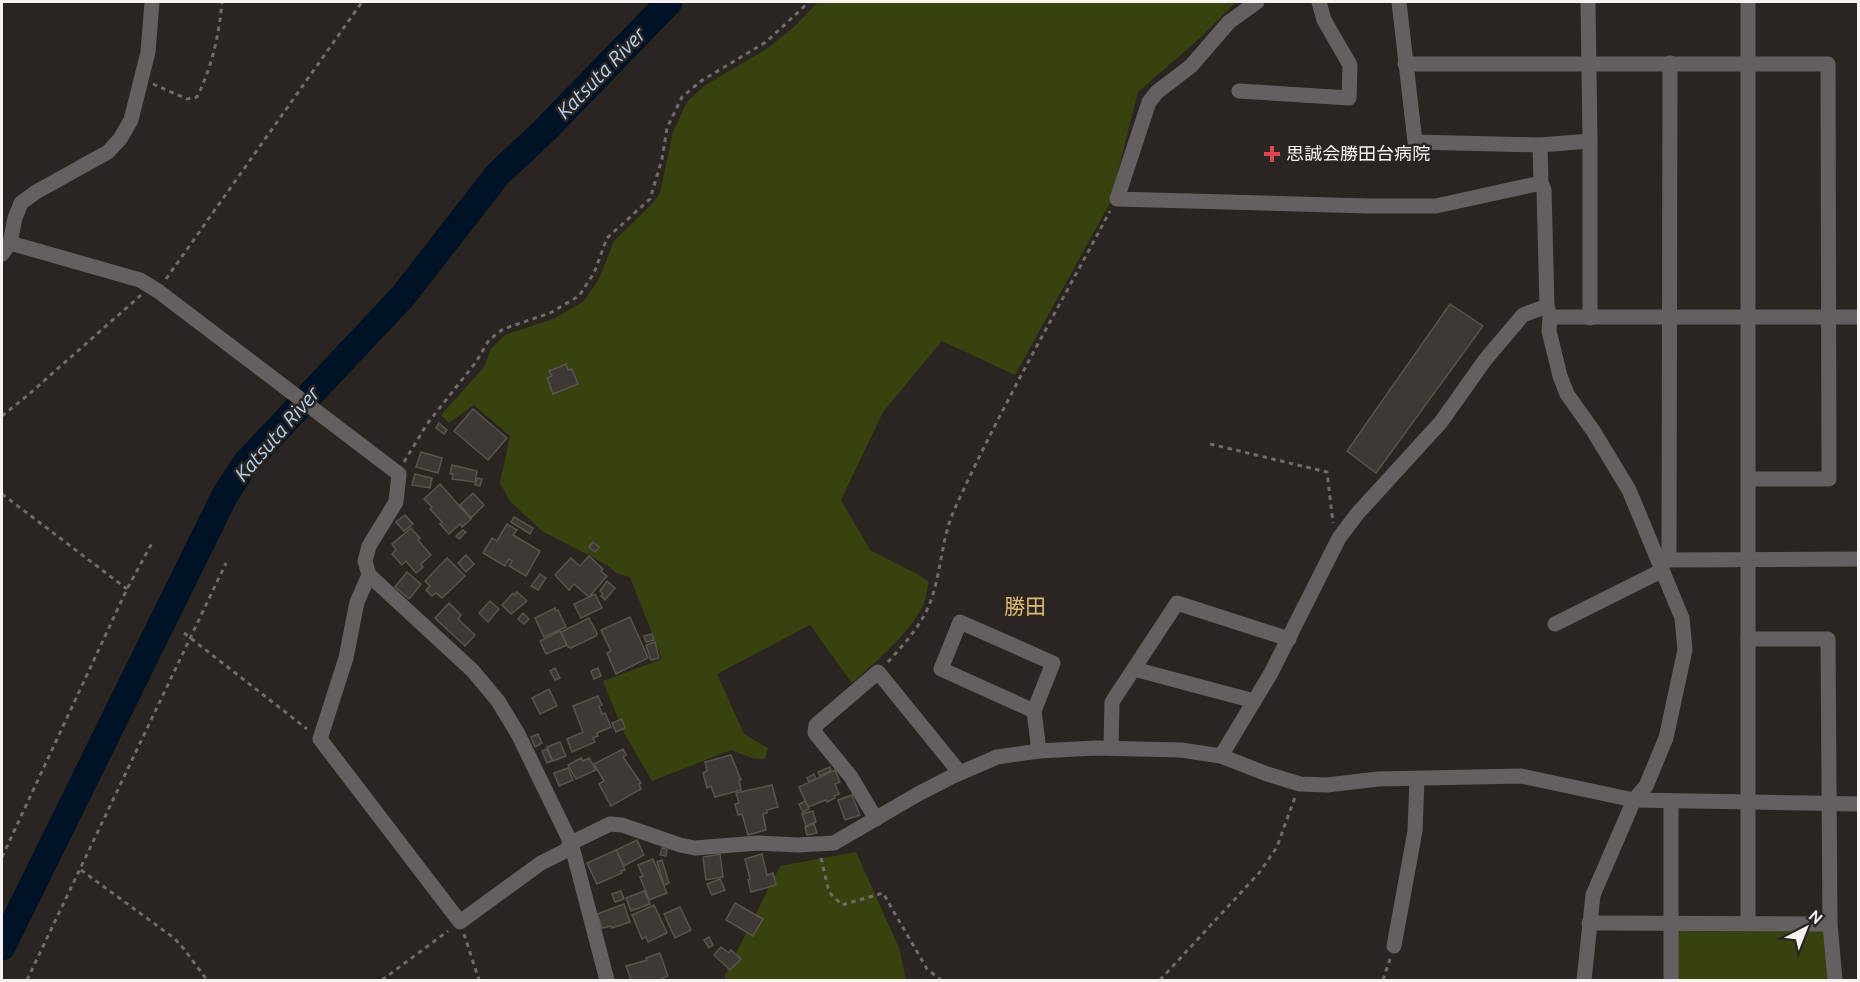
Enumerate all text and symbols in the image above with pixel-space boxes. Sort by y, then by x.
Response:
water label: Katsuta River [552,22,651,123]
place label: 思誠会勝田台病院 [1286,143,1430,163]
marker: 思誠会勝田台病院 [1263,145,1281,163]
water label: Katsuta River [229,381,325,485]
district label: 勝田 [1004,594,1046,618]
north arrow [1776,898,1836,958]
text: N [1806,906,1826,928]

